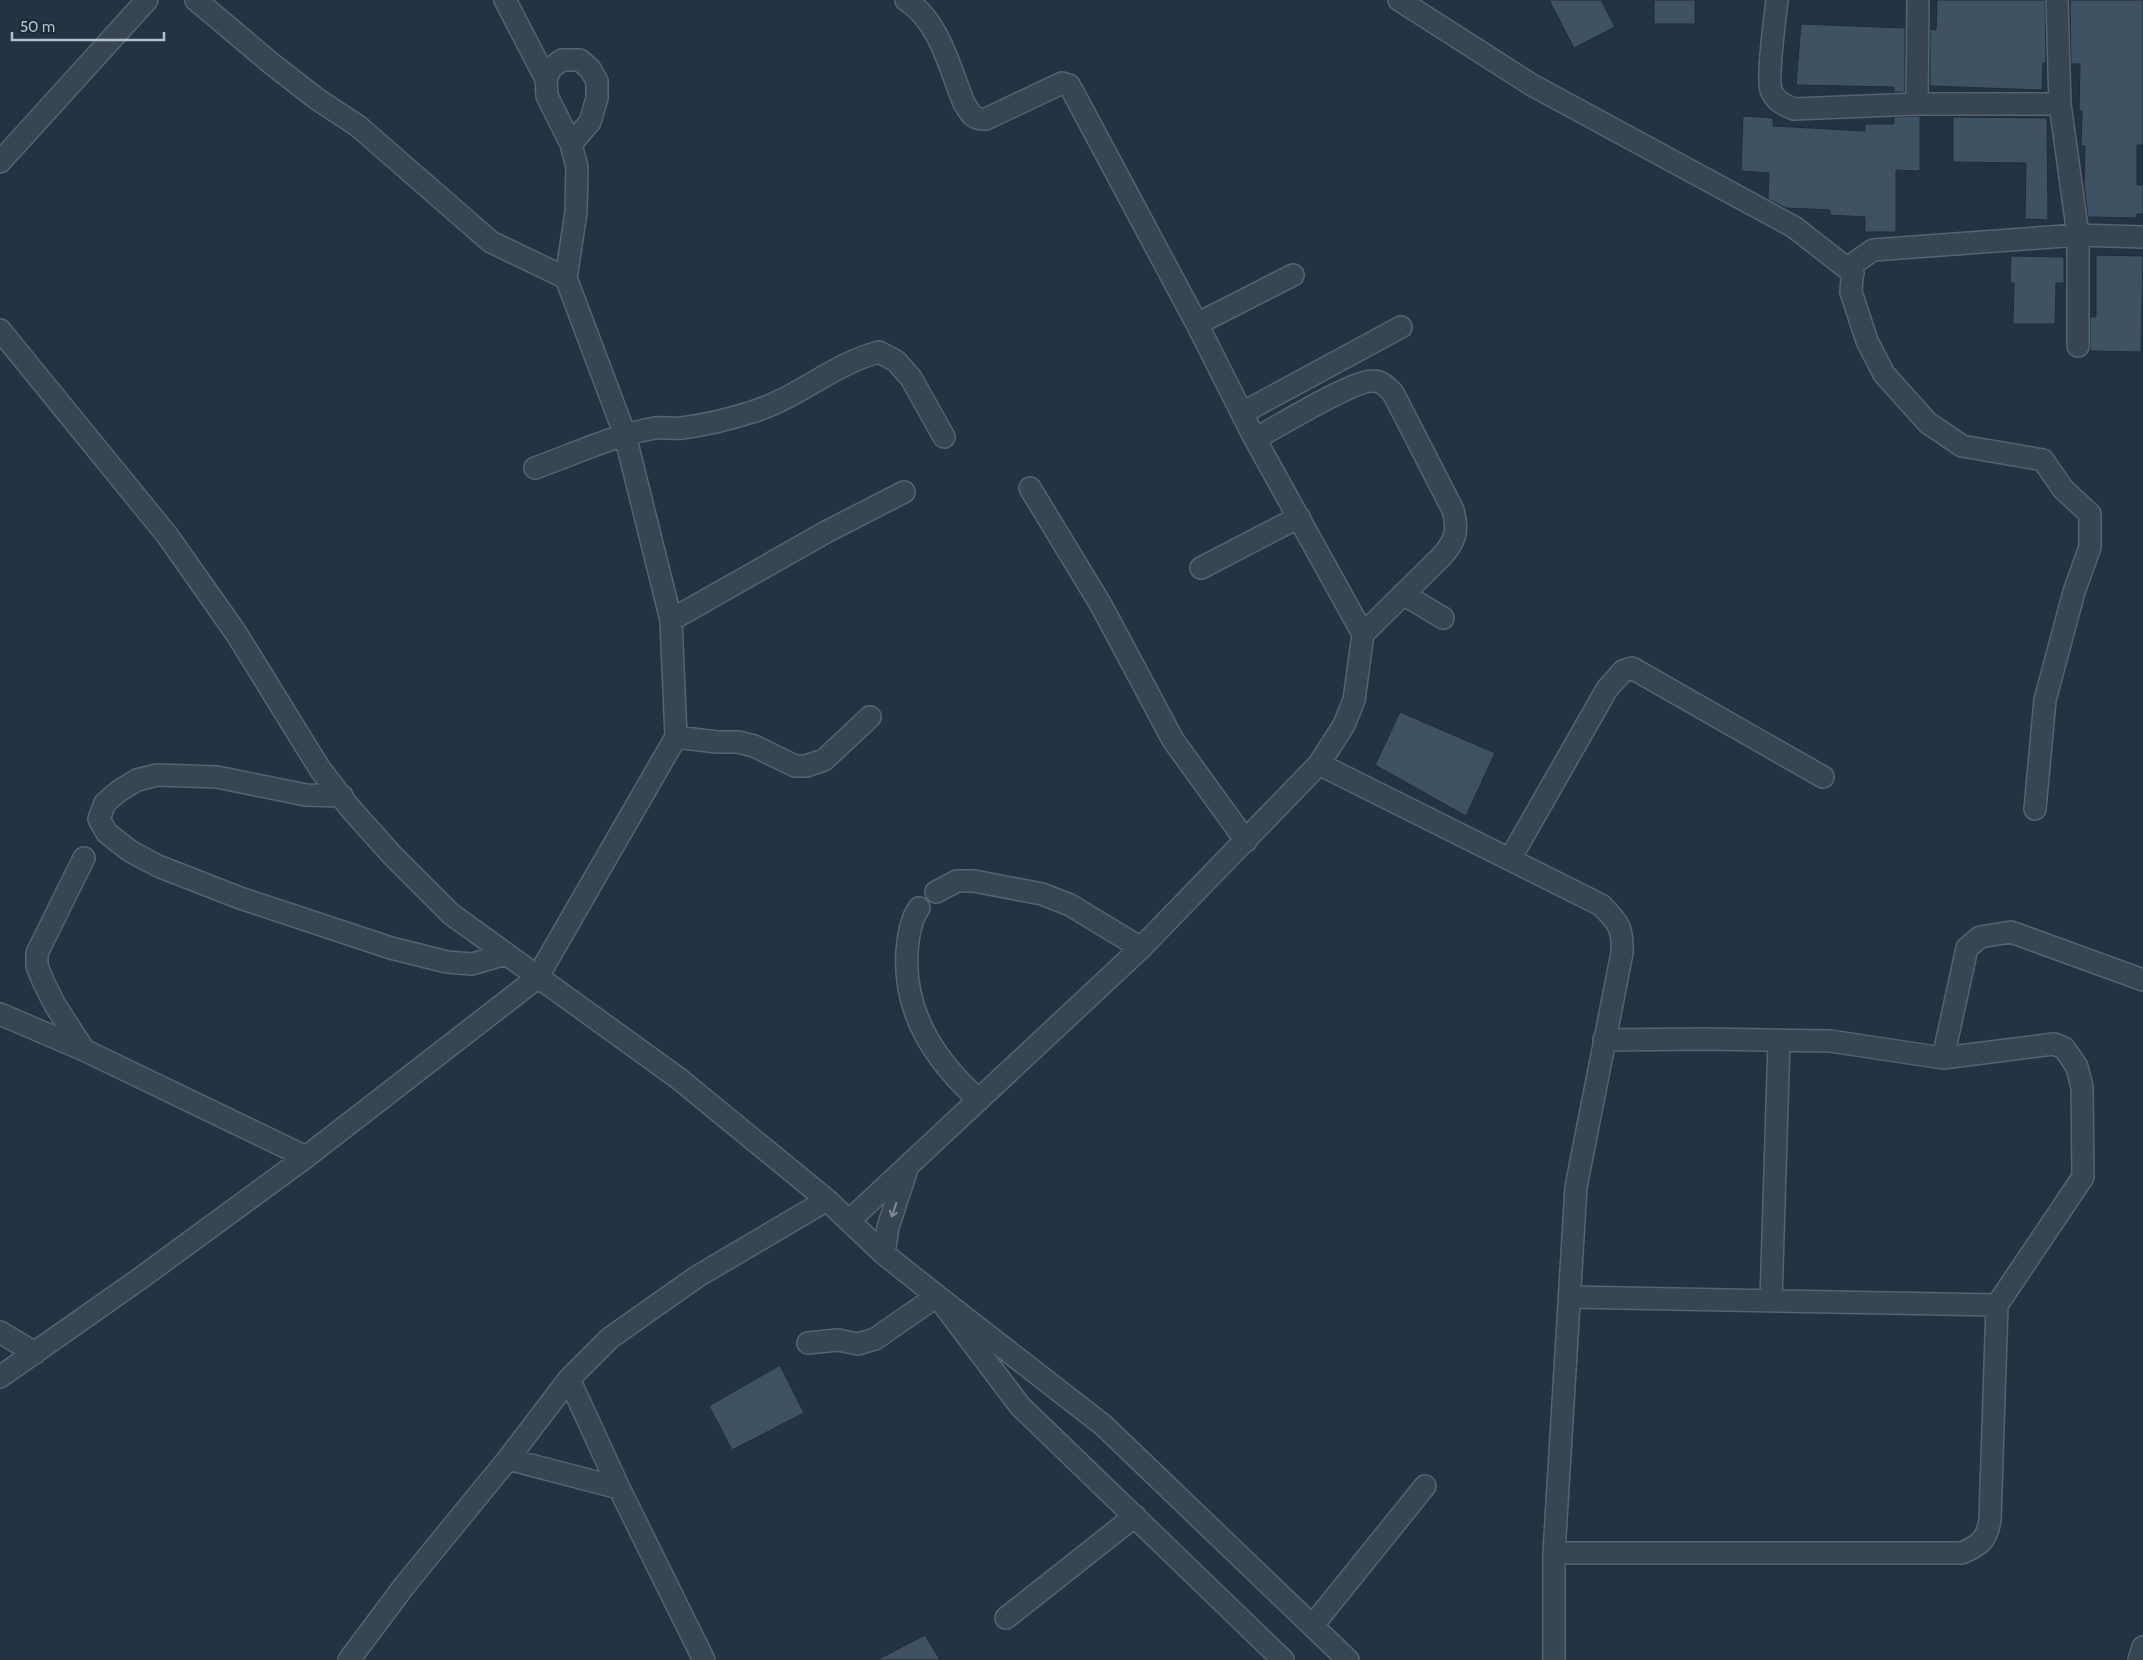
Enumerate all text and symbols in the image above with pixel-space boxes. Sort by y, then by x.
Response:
scale bar [12,10,165,42]
text: 50 m [20,18,55,36]
one-way arrow [888,1202,898,1218]

